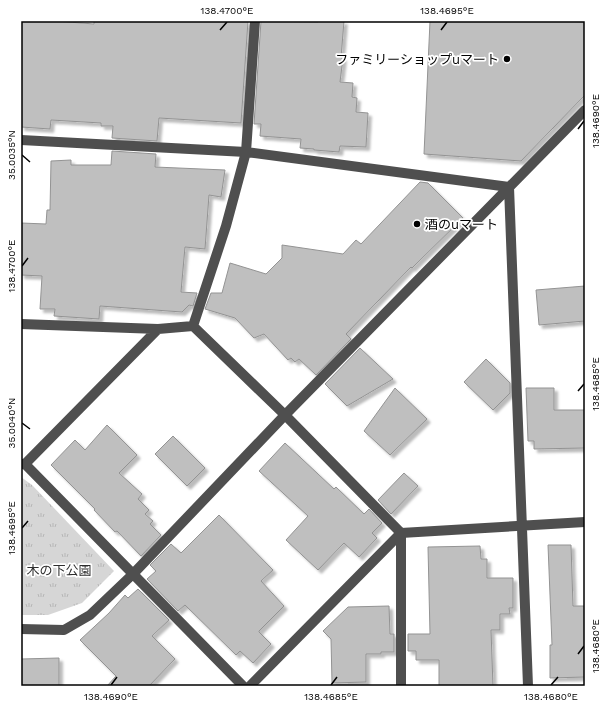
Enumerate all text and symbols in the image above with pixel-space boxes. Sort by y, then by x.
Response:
text: 138.4700°E [201,5,253,16]
text: 138.4695°E [420,5,474,16]
place label: ファミリーショップuマート [335,52,499,67]
marker: ファミリーショップuマート [502,54,512,64]
text: 138.4690°E [590,94,601,148]
text: 35.0035°N [6,130,17,180]
place label: 酒のuマート [425,217,498,232]
marker: 酒のuマート [412,219,422,229]
text: 138.4700°E [6,240,17,292]
text: 138.4685°E [590,357,601,411]
text: 35.0040°N [6,398,17,448]
text: 138.4695°E [6,501,17,555]
park label: 木の下公園 [26,563,92,578]
text: 138.4680°E [590,619,601,673]
text: 138.4690°E [84,691,138,702]
text: 138.4685°E [304,691,358,702]
text: 138.4680°E [524,691,578,702]

